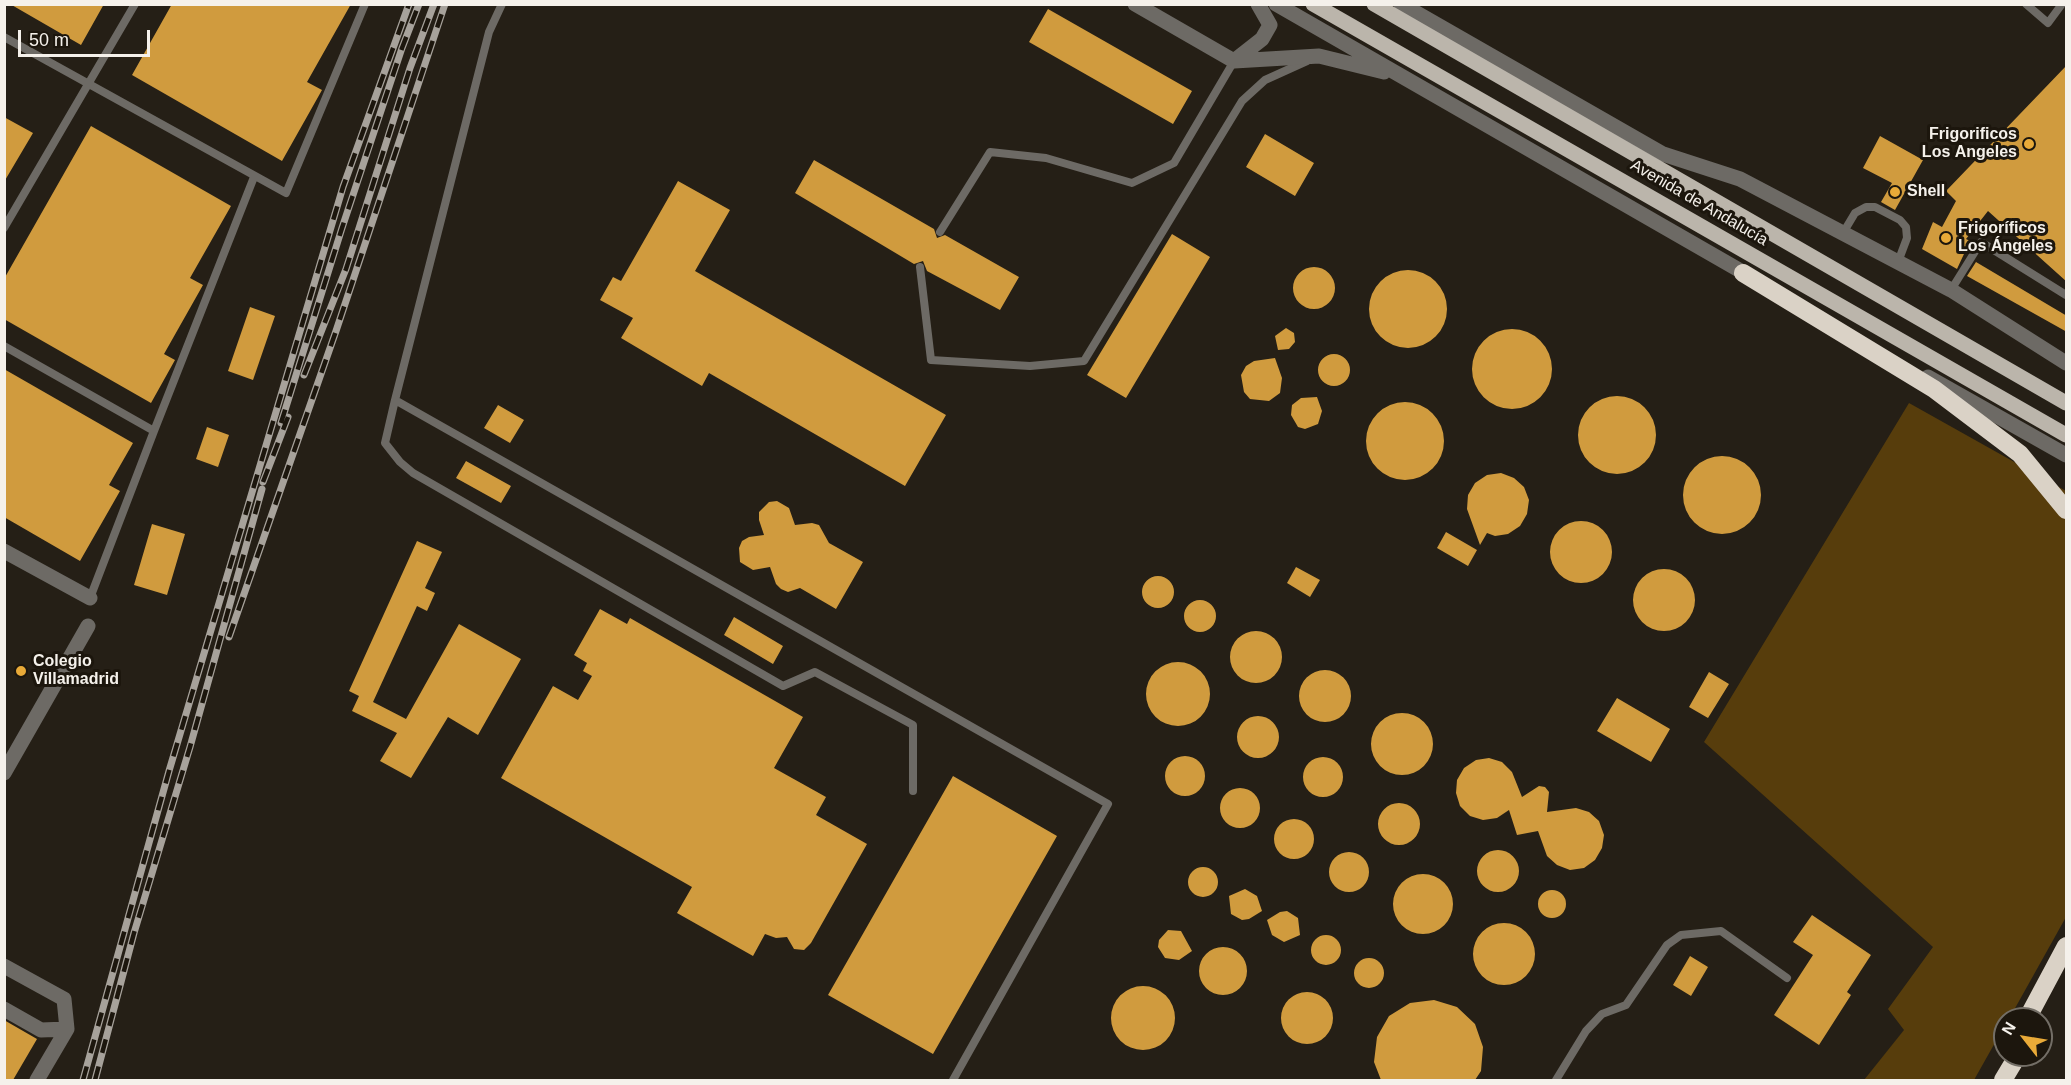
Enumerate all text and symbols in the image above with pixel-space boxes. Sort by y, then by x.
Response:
scale bar [21,18,153,56]
text: 50 m [29,30,69,50]
place label: Frigorificos Los Angeles [1922,125,2017,163]
marker: Frigorificos Los Angeles [2022,137,2036,151]
street label: Avenida de Andalucía [1627,156,1771,250]
place label: Shell [1907,182,1945,202]
marker: Shell [1888,185,1902,199]
place label: Frigoríficos Los Ángeles [1958,219,2053,257]
marker: Frigoríficos Los Ángeles [1939,231,1953,245]
place label: Colegio Villamadrid [33,652,119,690]
marker: Colegio Villamadrid [14,664,28,678]
north arrow [1993,1007,2053,1067]
text: N [1999,1019,2019,1038]

